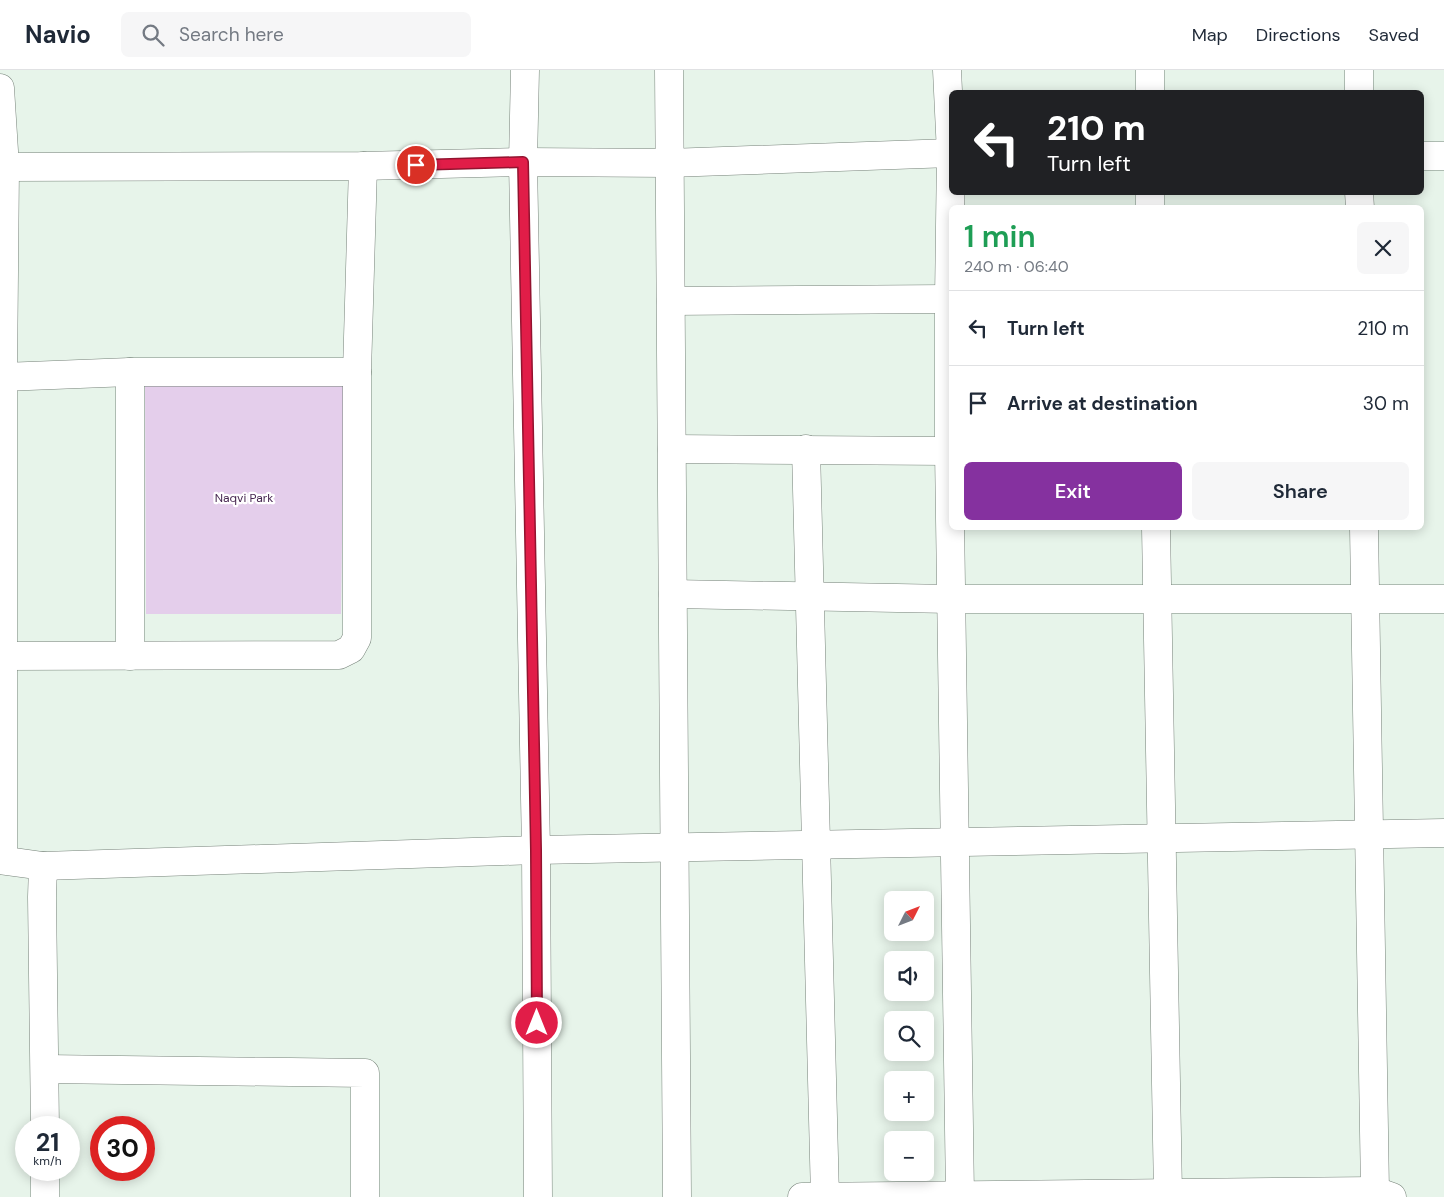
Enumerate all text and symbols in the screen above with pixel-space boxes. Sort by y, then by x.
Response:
search box [121,12,471,57]
text: Navio [25,19,91,50]
icon: search [139,21,167,49]
text: Search here [179,22,284,47]
text: Map [1192,23,1228,47]
text: Directions [1256,23,1341,47]
text: Saved [1369,23,1419,47]
text: 210 m [1047,105,1146,151]
icon: left [964,110,1029,175]
pin [395,144,437,186]
text: Turn left [1047,149,1131,178]
icon: arrive [402,151,430,179]
text: 1 min [964,217,1036,256]
button: close [1357,222,1409,274]
text: 240 m · 06:40 [964,256,1069,277]
icon: left [964,314,992,342]
text: Turn left [1007,316,1085,341]
text: 210 m [1357,316,1409,341]
icon: arrive [964,389,992,417]
text: Arrive at destination [1007,391,1198,416]
text: 30 m [1363,391,1409,416]
button: Exit [964,462,1182,520]
button: Share [1192,462,1409,520]
park label: Naqvi Park [215,490,273,506]
north arrow [884,891,934,941]
map controls [884,891,934,1181]
button: sound [884,951,934,1001]
position arrow [510,996,562,1048]
button: search [884,1011,934,1061]
button: + [884,1071,934,1121]
speed limit sign: 30 [90,1116,155,1181]
text: 21 [36,1126,59,1159]
button: − [884,1131,934,1181]
text: km/h [33,1153,62,1169]

